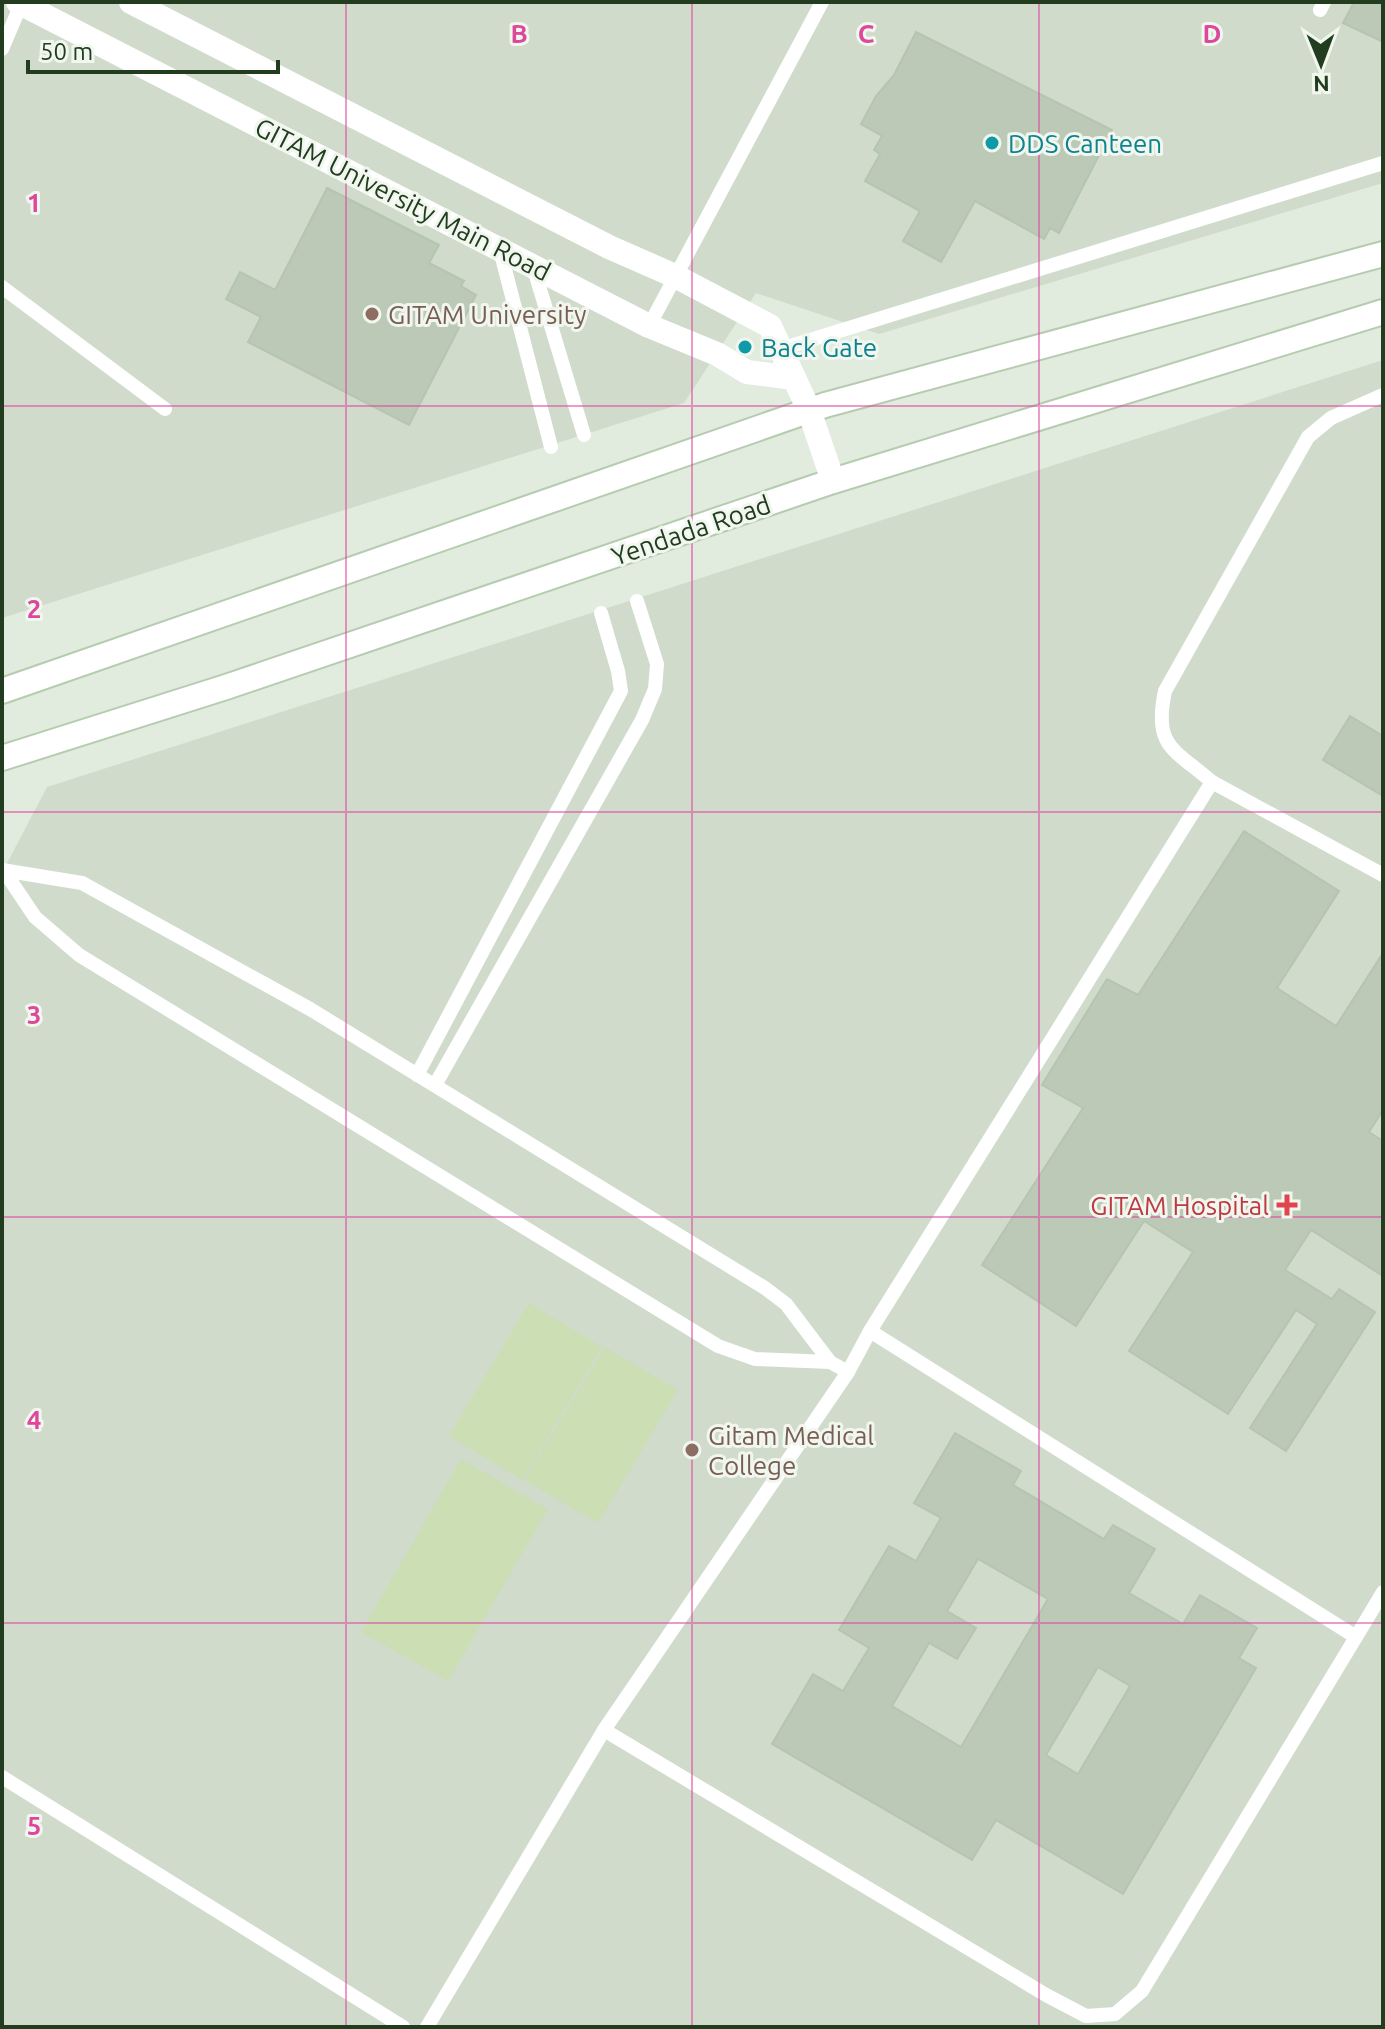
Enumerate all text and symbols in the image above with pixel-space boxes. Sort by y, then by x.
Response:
text: B [510,19,528,48]
text: C [858,19,875,48]
text: D [1203,19,1221,48]
scale bar [28,24,278,74]
north arrow [1281,24,1361,104]
text: 50 m [40,38,93,65]
text: N [1313,72,1330,97]
street label: GITAM University Main Road [251,112,555,286]
place label: DDS Canteen [1008,129,1162,158]
marker: DDS Canteen [983,134,1001,152]
text: 1 [27,188,41,217]
place label: GITAM University [388,300,586,329]
marker: GITAM University [363,305,381,323]
place label: Back Gate [761,333,877,362]
marker: Back Gate [736,338,754,356]
street label: Yendada Road [608,489,774,571]
text: 2 [27,594,41,623]
text: 3 [27,1000,41,1029]
place label: GITAM Hospital [1090,1191,1269,1220]
marker: GITAM Hospital [1276,1194,1298,1216]
text: 4 [27,1405,41,1434]
place label: Gitam Medical College [708,1421,874,1480]
marker: Gitam Medical College [683,1441,701,1459]
text: 5 [27,1811,41,1840]

